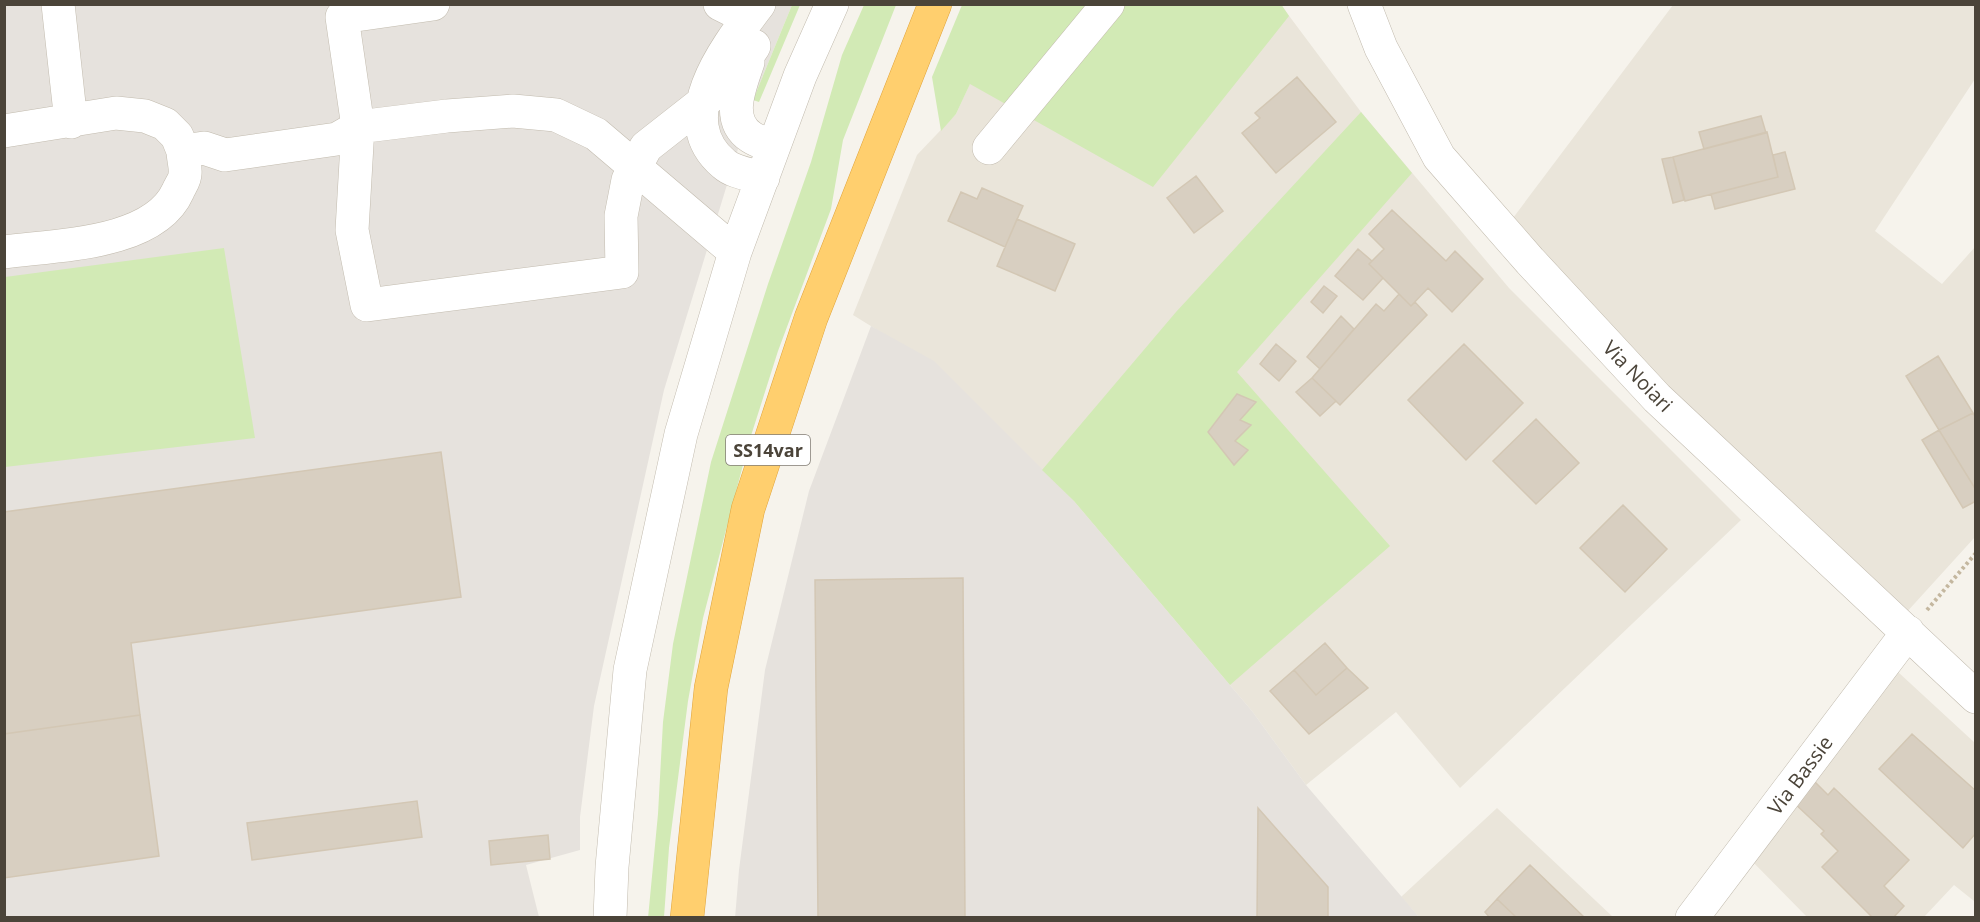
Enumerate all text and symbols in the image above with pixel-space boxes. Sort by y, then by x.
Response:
street label: Via Noiari [1597,334,1679,418]
road number: SS14var [726,435,810,465]
street label: Via Bassie [1761,730,1839,820]

